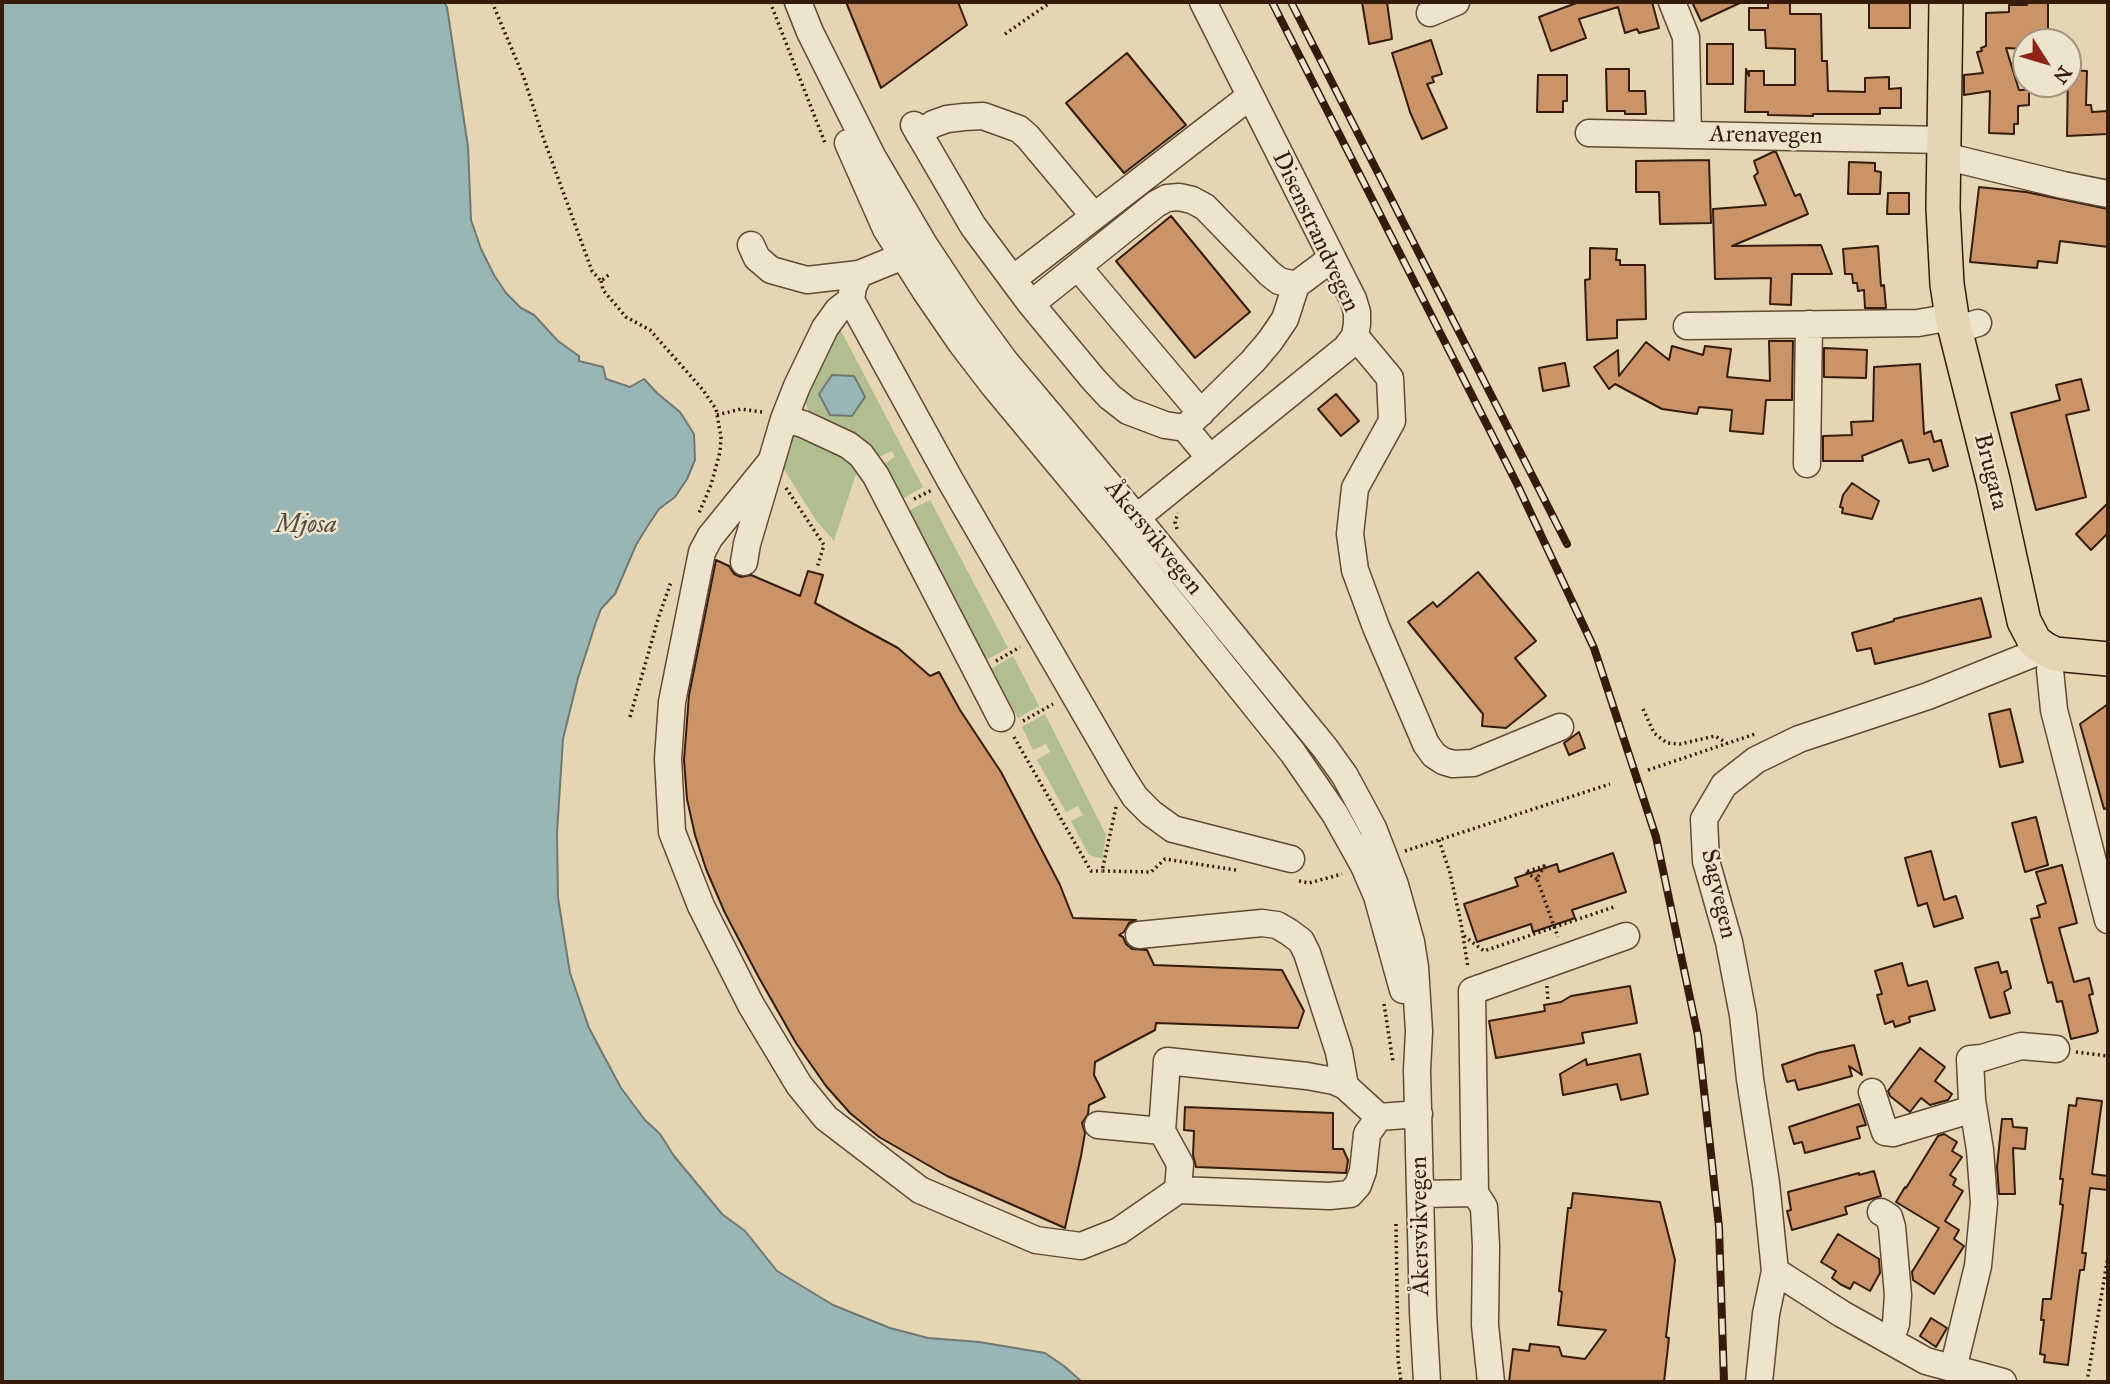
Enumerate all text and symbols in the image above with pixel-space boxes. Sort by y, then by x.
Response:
north arrow [2012,28,2082,98]
text: N [2049,61,2077,88]
street label: Arenavegen [1709,121,1823,151]
street label: Disenstrandvegen [1265,147,1365,317]
street label: Brugata [1967,431,2013,513]
street label: Åkersvikvegen [1098,475,1208,601]
water label: Mjøsa [275,510,337,542]
street label: Sagvegen [1694,846,1742,942]
street label: Åkersvikvegen [1405,1156,1437,1296]

